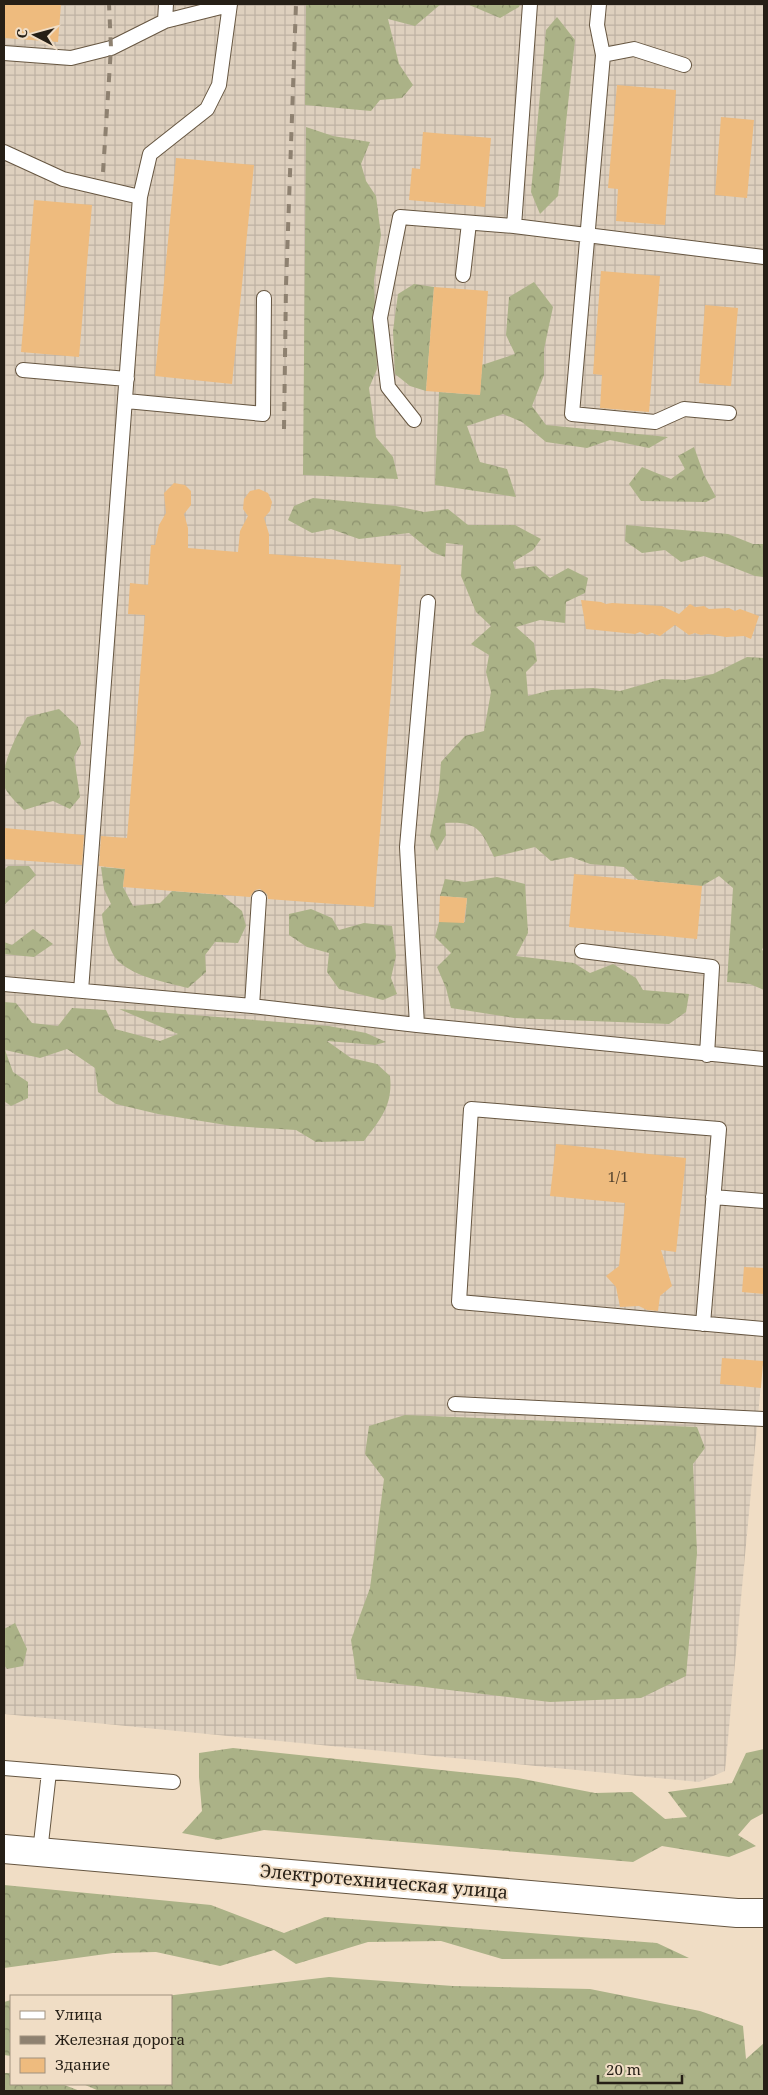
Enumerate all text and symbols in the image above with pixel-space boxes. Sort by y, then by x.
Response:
north arrow [10,10,60,60]
text: С [12,28,32,39]
house number: 1/1 [607,1166,629,1186]
street label: Электротехническая улица [259,1858,509,1904]
legend [10,1995,172,2085]
text: Улица [55,2004,103,2024]
text: Железная дорога [54,2029,185,2049]
scale bar [598,2052,682,2084]
text: Здание [55,2054,110,2074]
text: 20 m [606,2059,641,2079]

